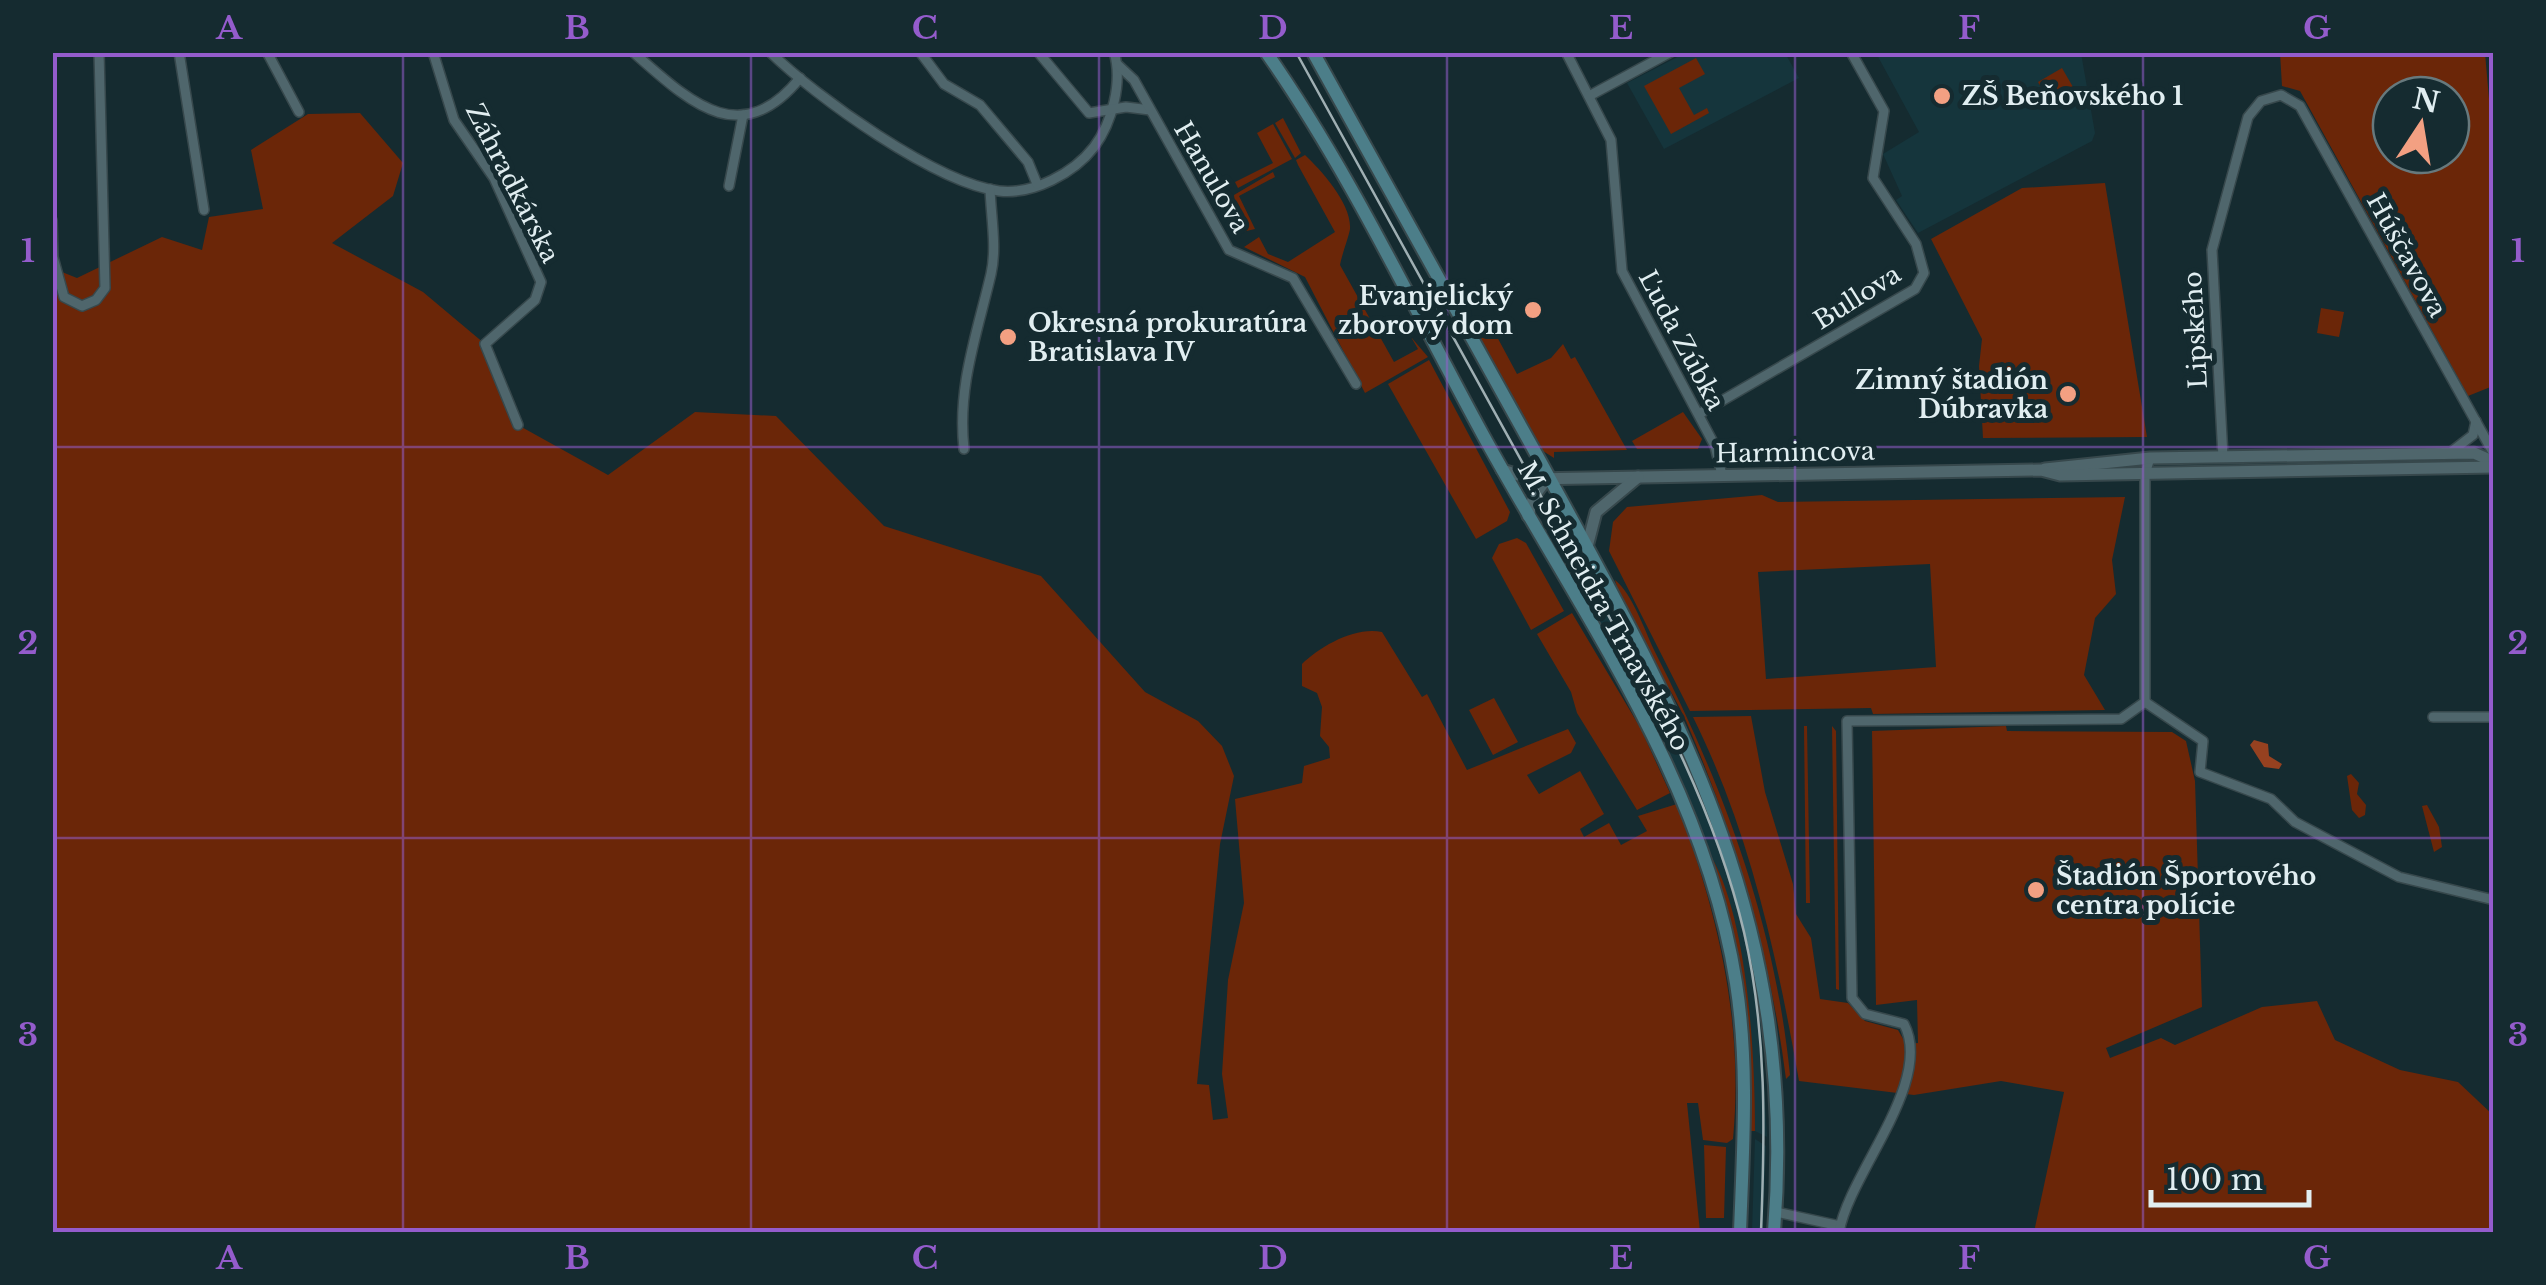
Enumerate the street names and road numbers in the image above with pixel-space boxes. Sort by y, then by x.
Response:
street label: Záhradkárska [459,98,566,268]
street label: Hanulova [1167,116,1256,239]
street label: Húščavova [2360,188,2453,323]
street label: Bullova [1808,259,1907,336]
street label: Ľuda Zúbka [1632,265,1731,416]
street label: Lipského [2177,271,2214,389]
street label: Harmincova [1715,436,1875,469]
street label: M. Schneidra Trnavského [1511,456,1696,756]

